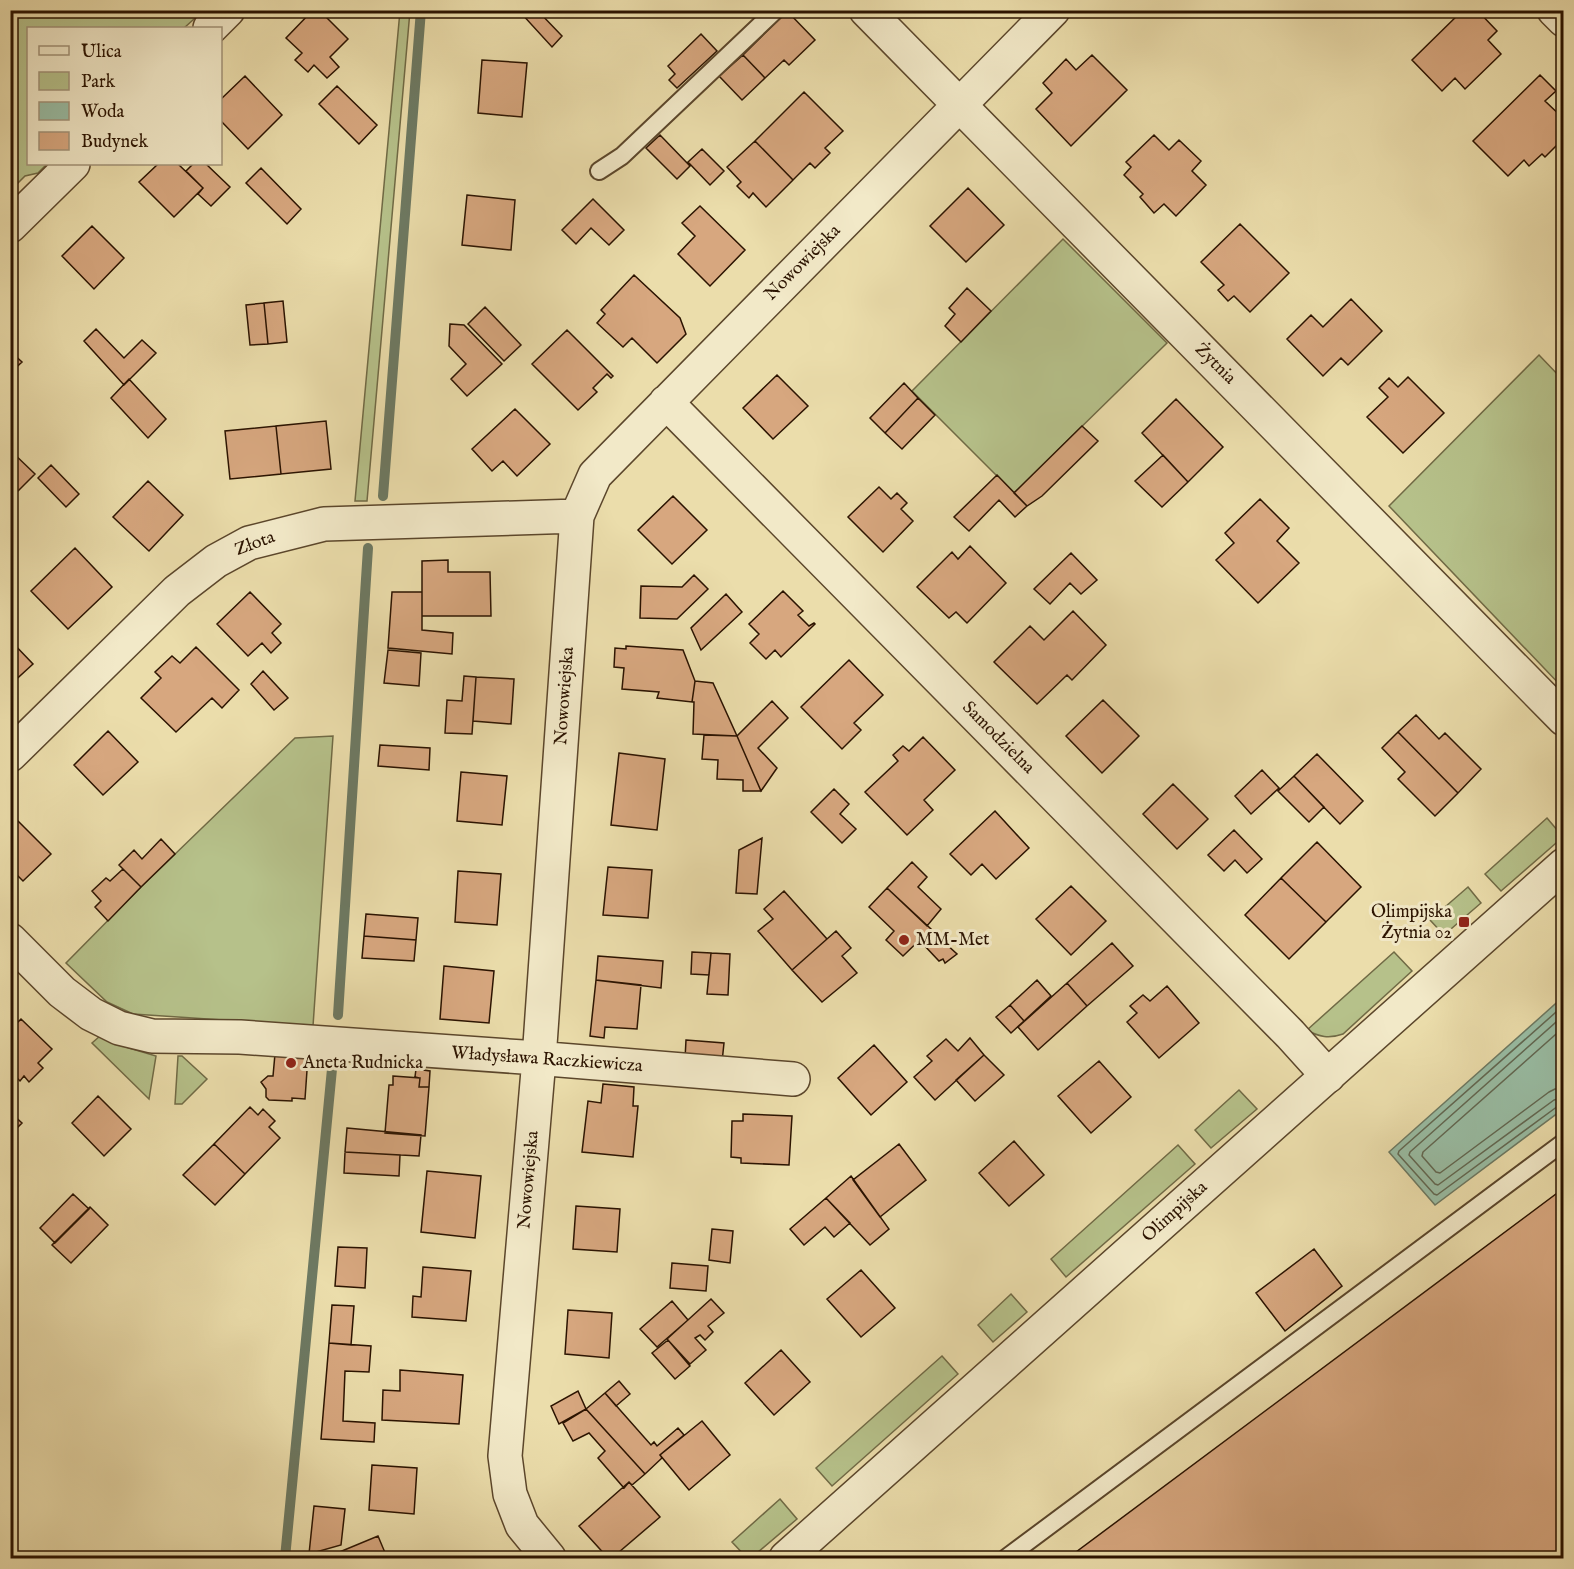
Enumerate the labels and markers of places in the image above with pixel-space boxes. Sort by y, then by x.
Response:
place label: Olimpijska Żytnia 02 [1371,901,1452,945]
marker: Olimpijska Żytnia 02 [1457,915,1471,929]
place label: MM-Met [916,929,989,952]
marker: MM-Met [897,933,911,947]
place label: Aneta Rudnicka [302,1052,423,1075]
marker: Aneta Rudnicka [284,1056,298,1070]

